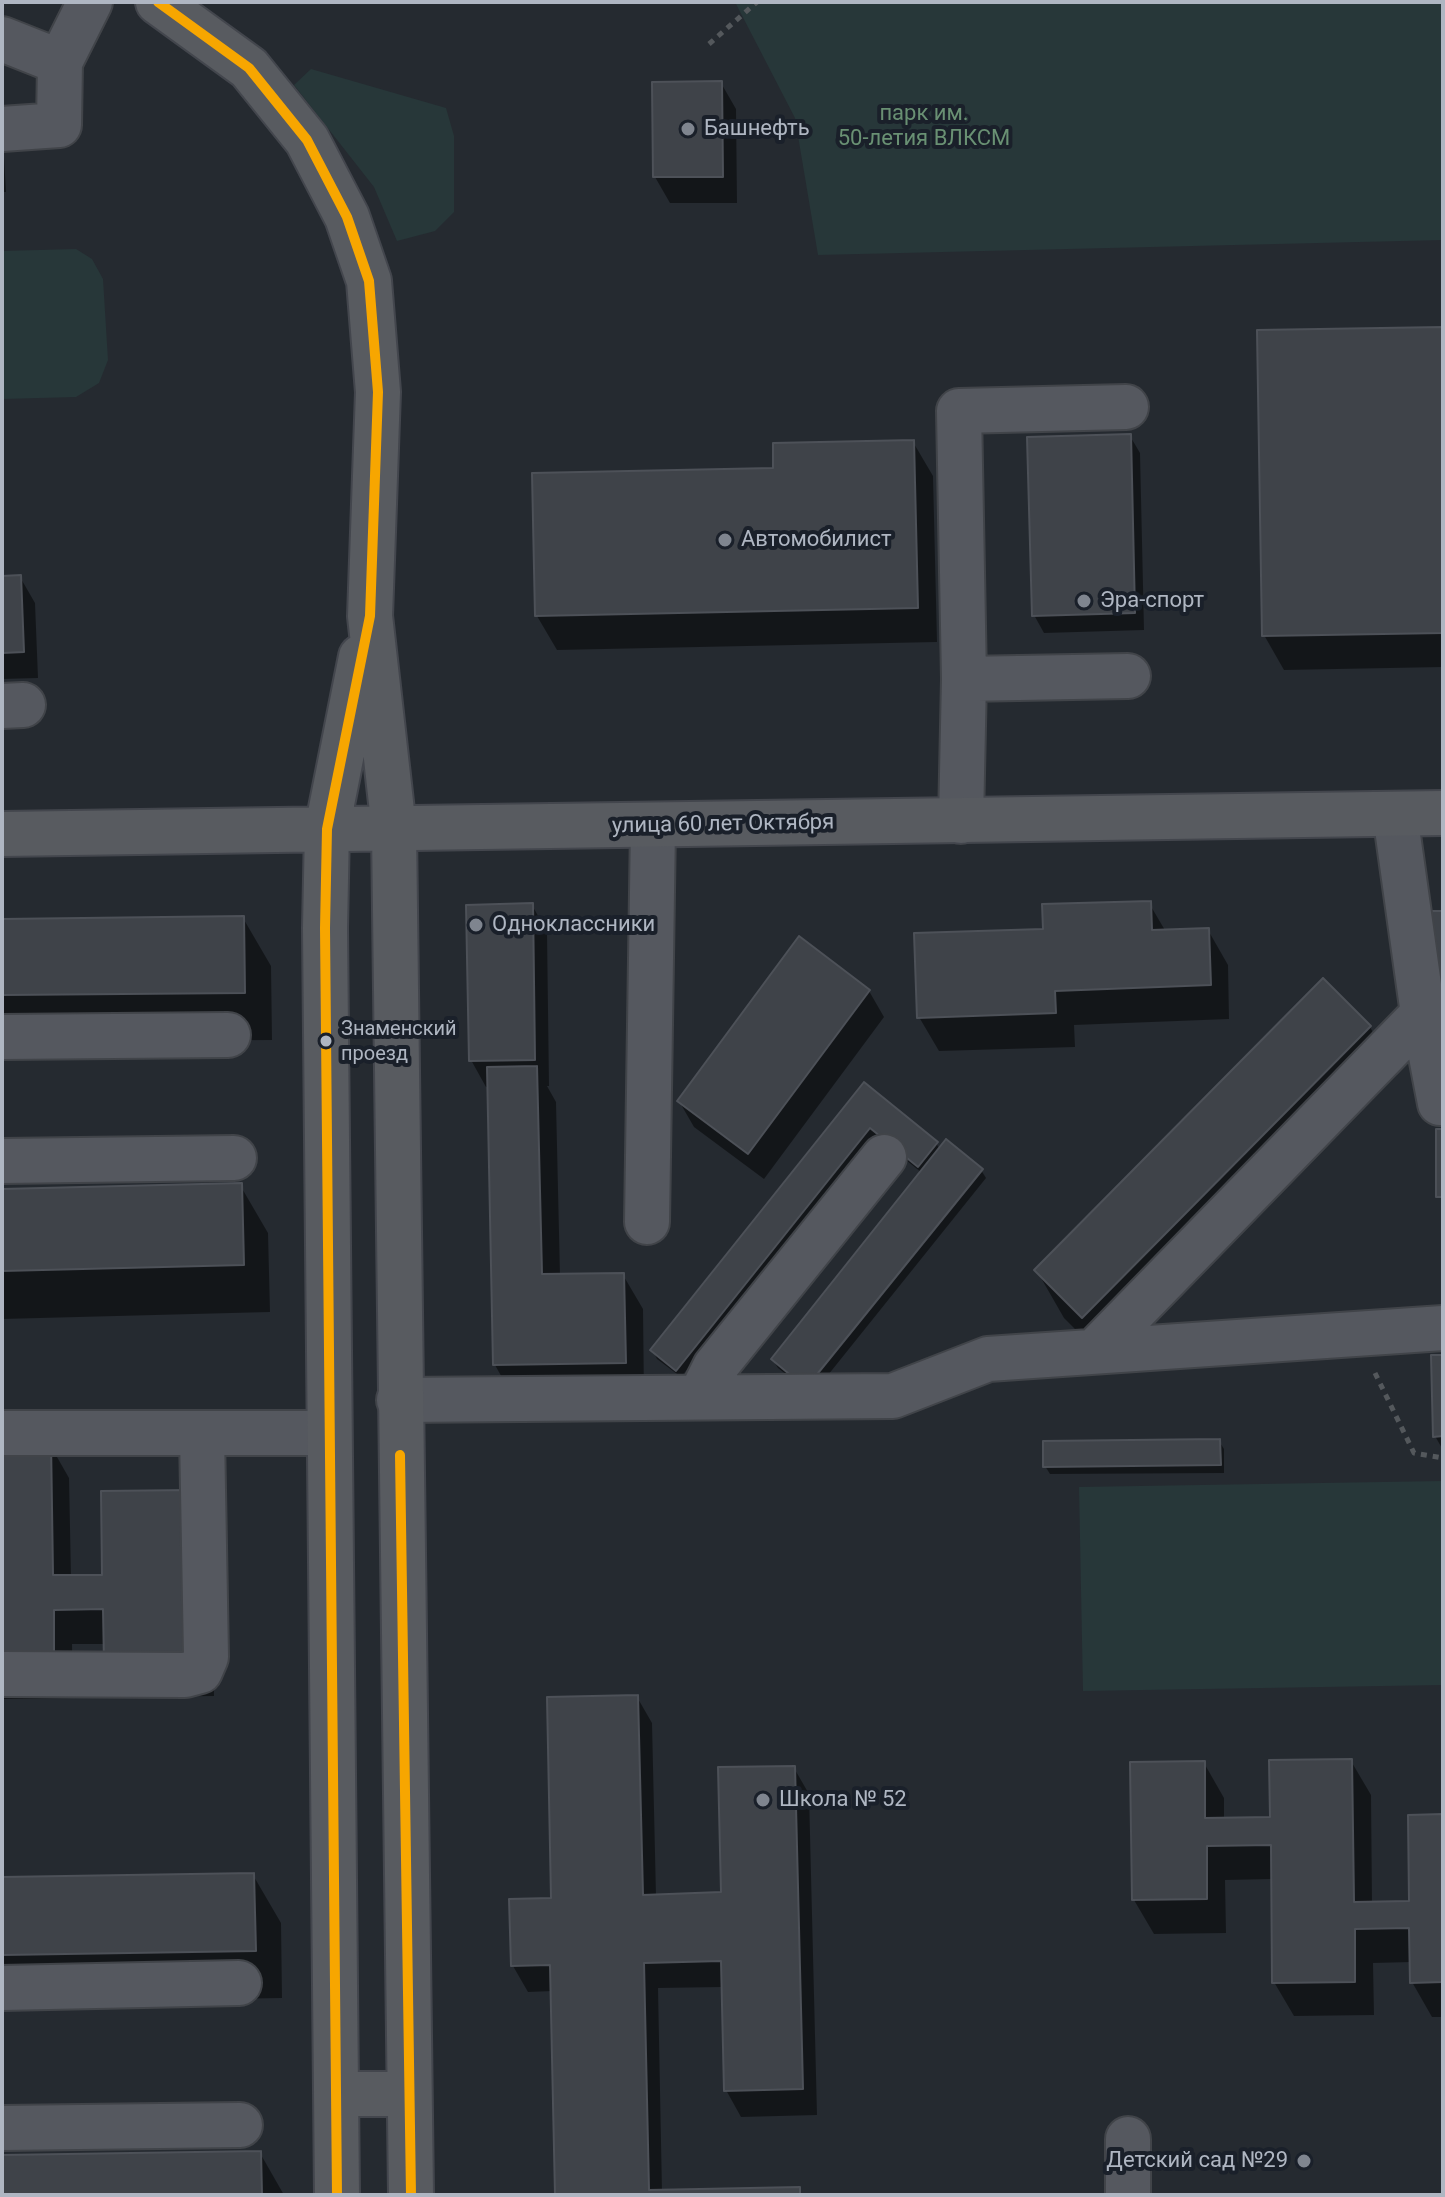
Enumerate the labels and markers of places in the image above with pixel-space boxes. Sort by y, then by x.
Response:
place label: Башнефть [704,116,810,142]
marker: Башнефть [679,120,697,138]
place label: Автомобилист [741,527,892,553]
marker: Автомобилист [716,531,734,549]
place label: Эра-спорт [1100,588,1204,614]
marker: Эра-спорт [1075,592,1093,610]
place label: Одноклассники [492,912,655,938]
marker: Одноклассники [467,916,485,934]
place label: Знаменский проезд [341,1018,457,1065]
marker: Знаменский проезд [318,1033,334,1049]
place label: Школа № 52 [779,1787,907,1813]
marker: Школа № 52 [754,1791,772,1809]
place label: Детский сад №29 [1106,2148,1288,2174]
marker: Детский сад №29 [1295,2152,1313,2170]

